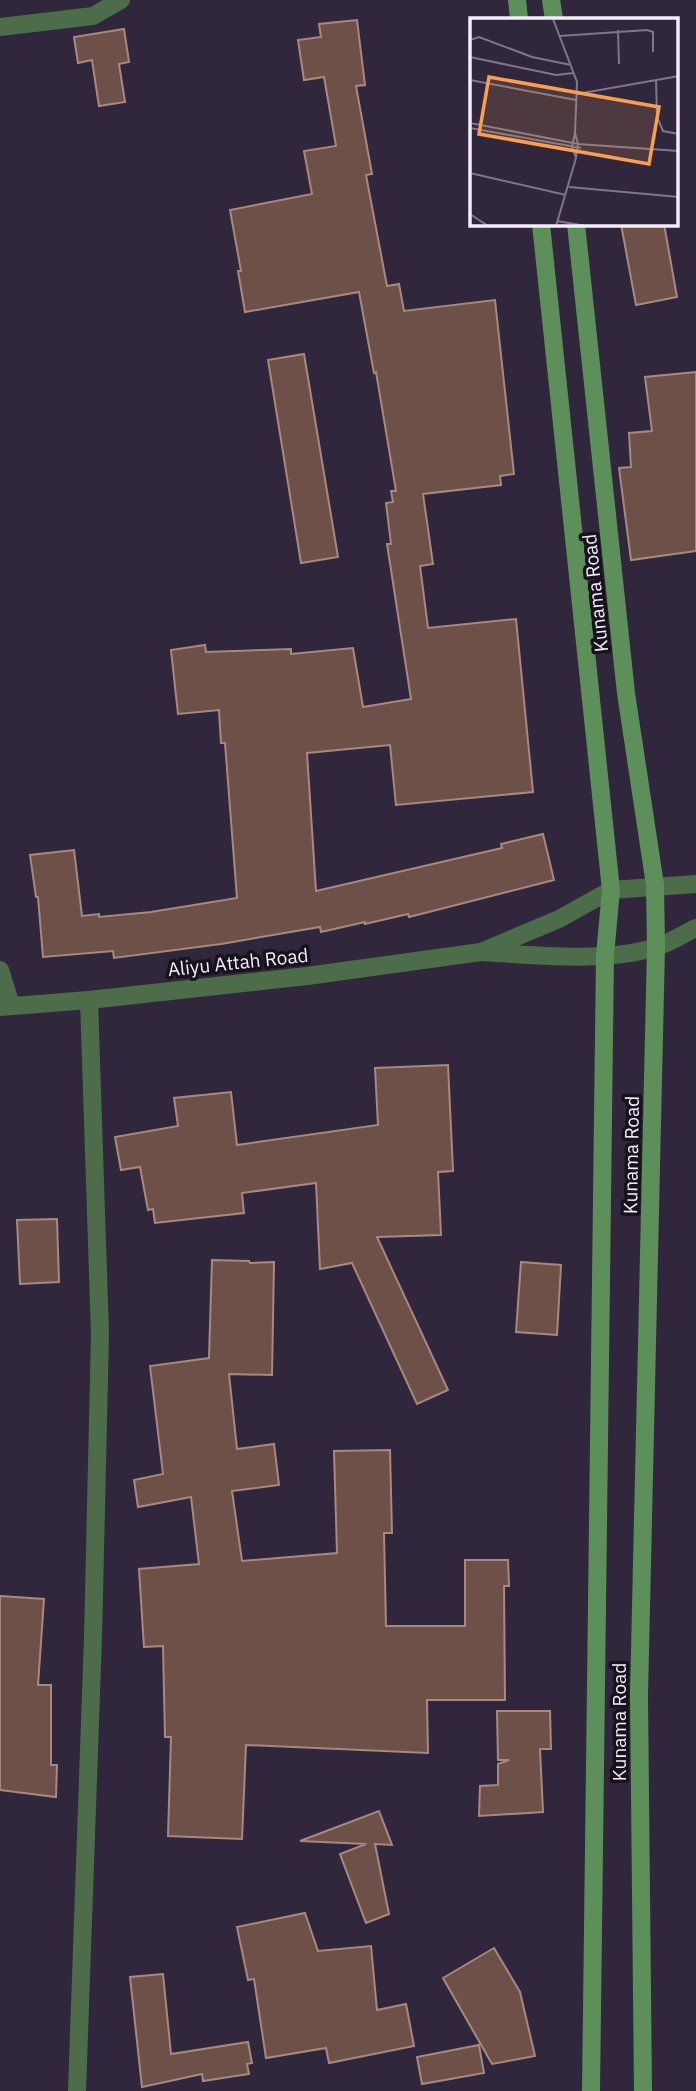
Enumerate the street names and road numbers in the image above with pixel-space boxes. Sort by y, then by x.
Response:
street label: Kunama Road [577,533,613,653]
street label: Aliyu Attah Road [167,943,309,981]
street label: Kunama Road [618,1096,644,1214]
street label: Kunama Road [607,1663,631,1781]

